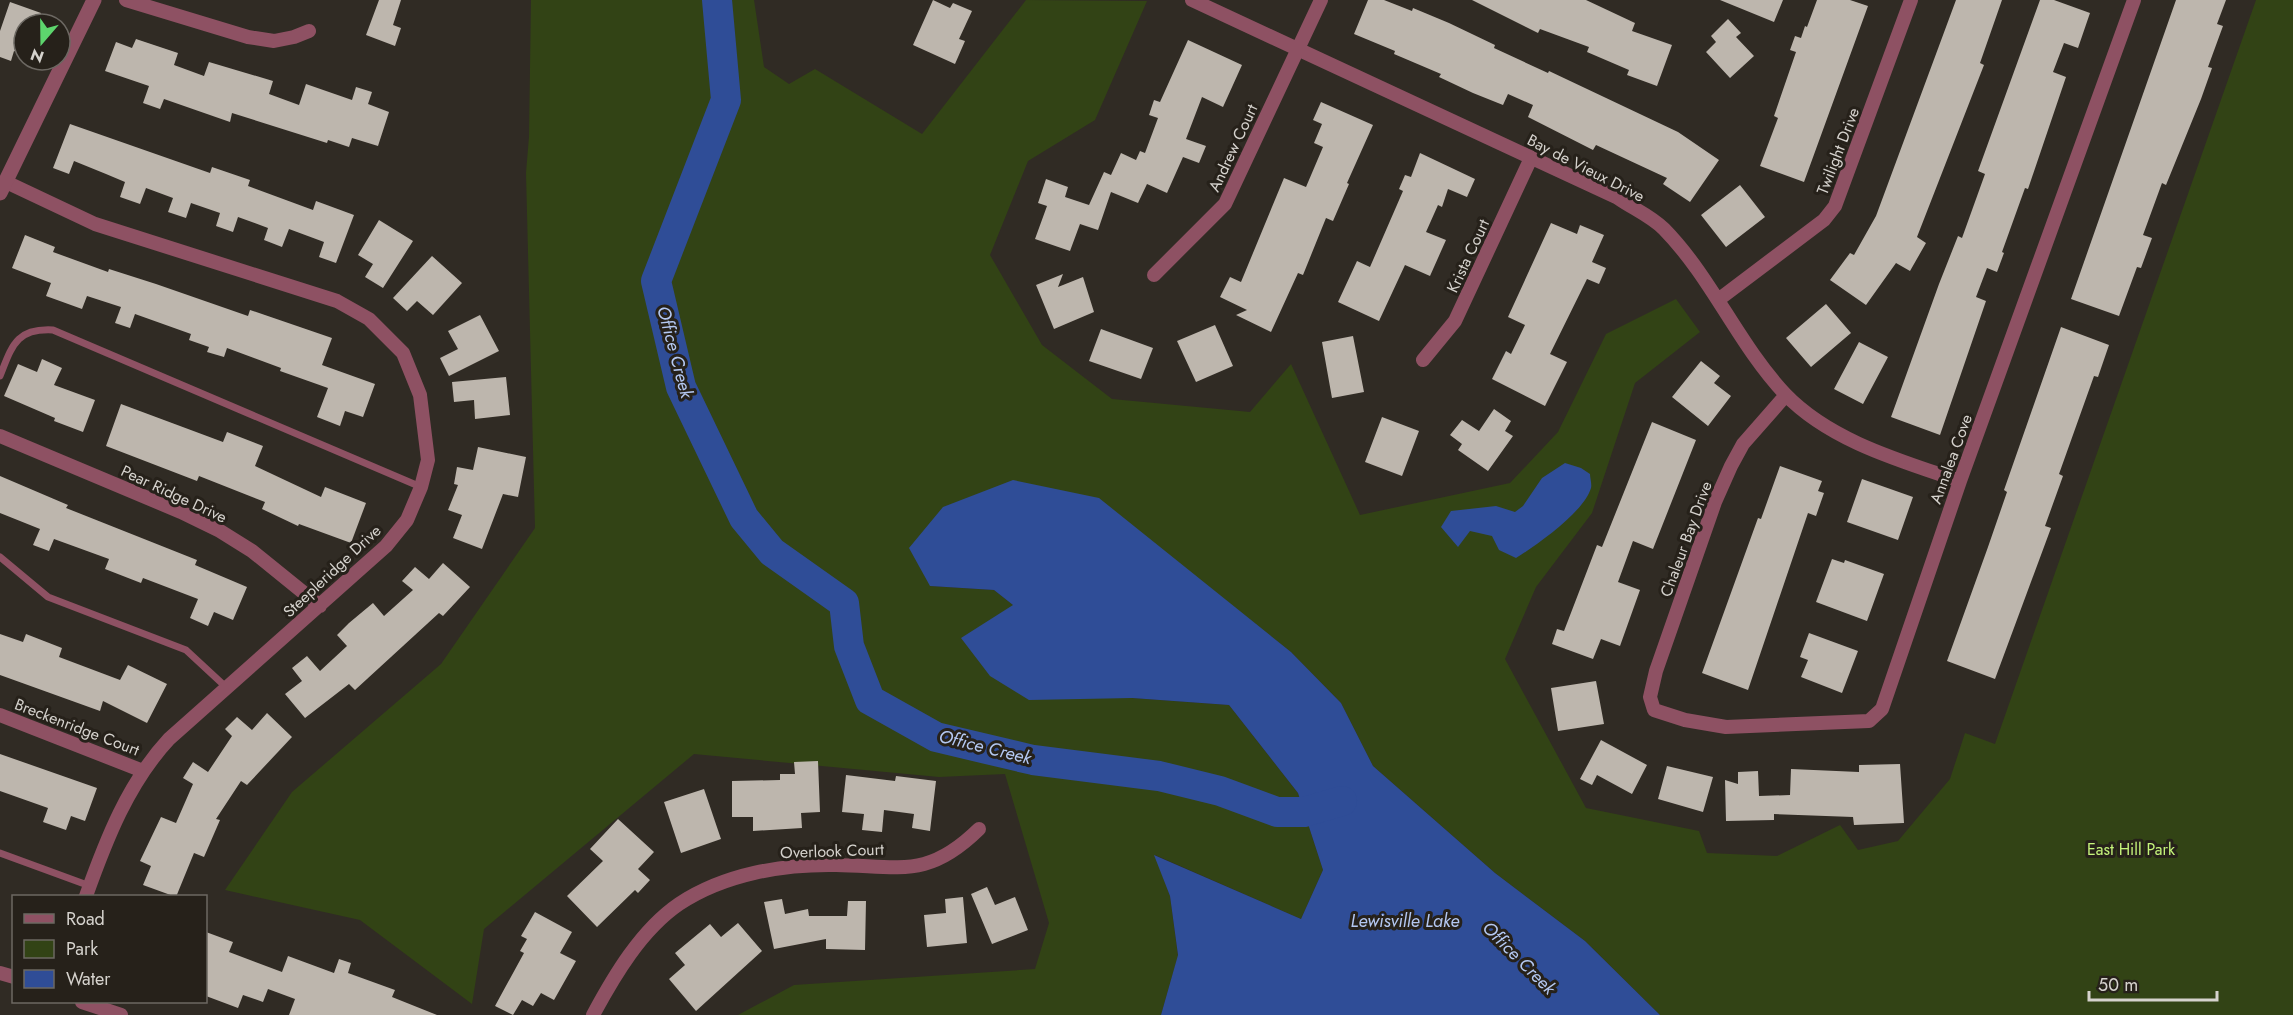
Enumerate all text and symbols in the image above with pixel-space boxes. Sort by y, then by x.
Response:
north arrow [12,12,72,72]
text: N [27,43,47,69]
street label: Andrew Court [1203,100,1263,196]
street label: Twilight Drive [1811,104,1865,198]
street label: Bay de Vieux Drive [1523,128,1649,208]
street label: Krista Court [1441,215,1495,297]
water label: Office Creek [650,303,700,402]
street label: Annalea Cove [1924,411,1978,507]
street label: Pear Ridge Drive [117,459,231,529]
street label: Chaleur Bay Drive [1654,478,1718,600]
street label: Steepleridge Drive [278,519,386,623]
street label: Breckenridge Court [11,693,143,761]
water label: Office Creek [936,723,1035,771]
street label: Overlook Court [780,838,884,864]
park label: East Hill Park [2087,838,2176,861]
legend [12,895,207,1003]
text: Road [66,906,105,932]
water label: Lewisville Lake [1351,908,1459,934]
water label: Office Creek [1476,915,1563,1002]
text: Park [66,936,98,962]
scale bar [2089,964,2216,1002]
text: Water [66,966,111,992]
text: 50 m [2098,972,2138,998]

